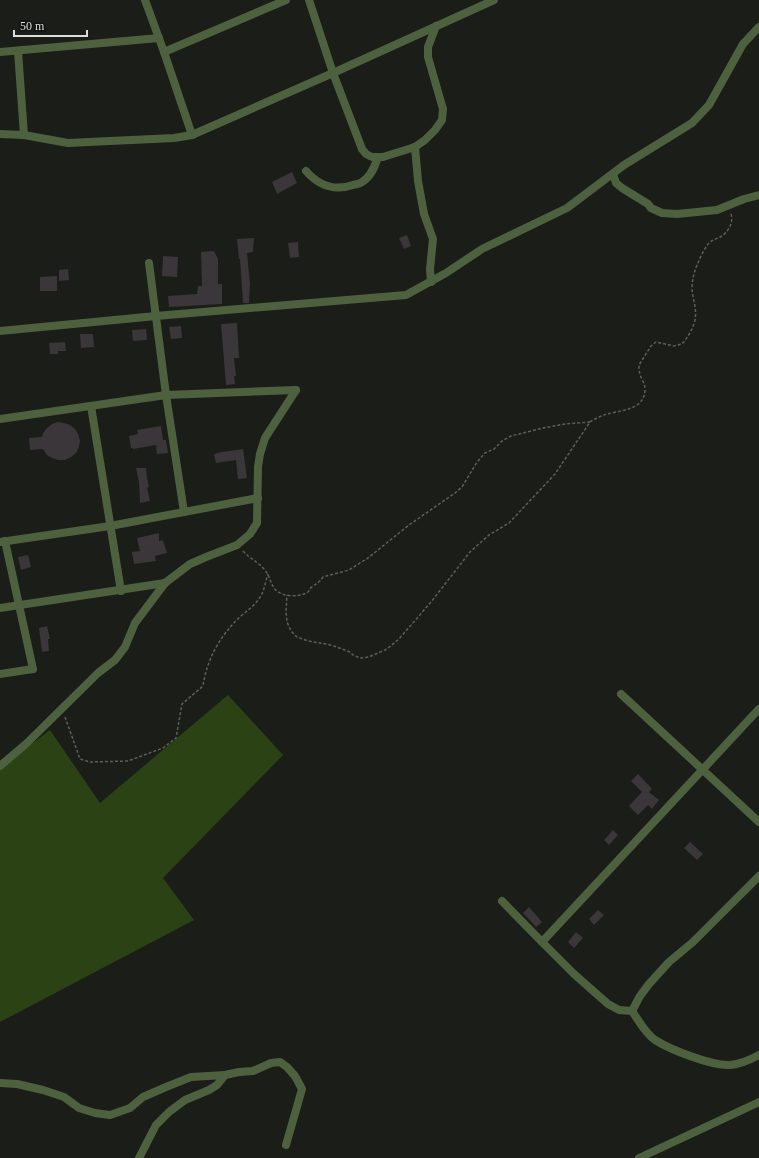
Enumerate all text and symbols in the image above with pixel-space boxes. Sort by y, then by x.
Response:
scale bar [14,12,87,38]
text: 50 m [20,19,45,33]

